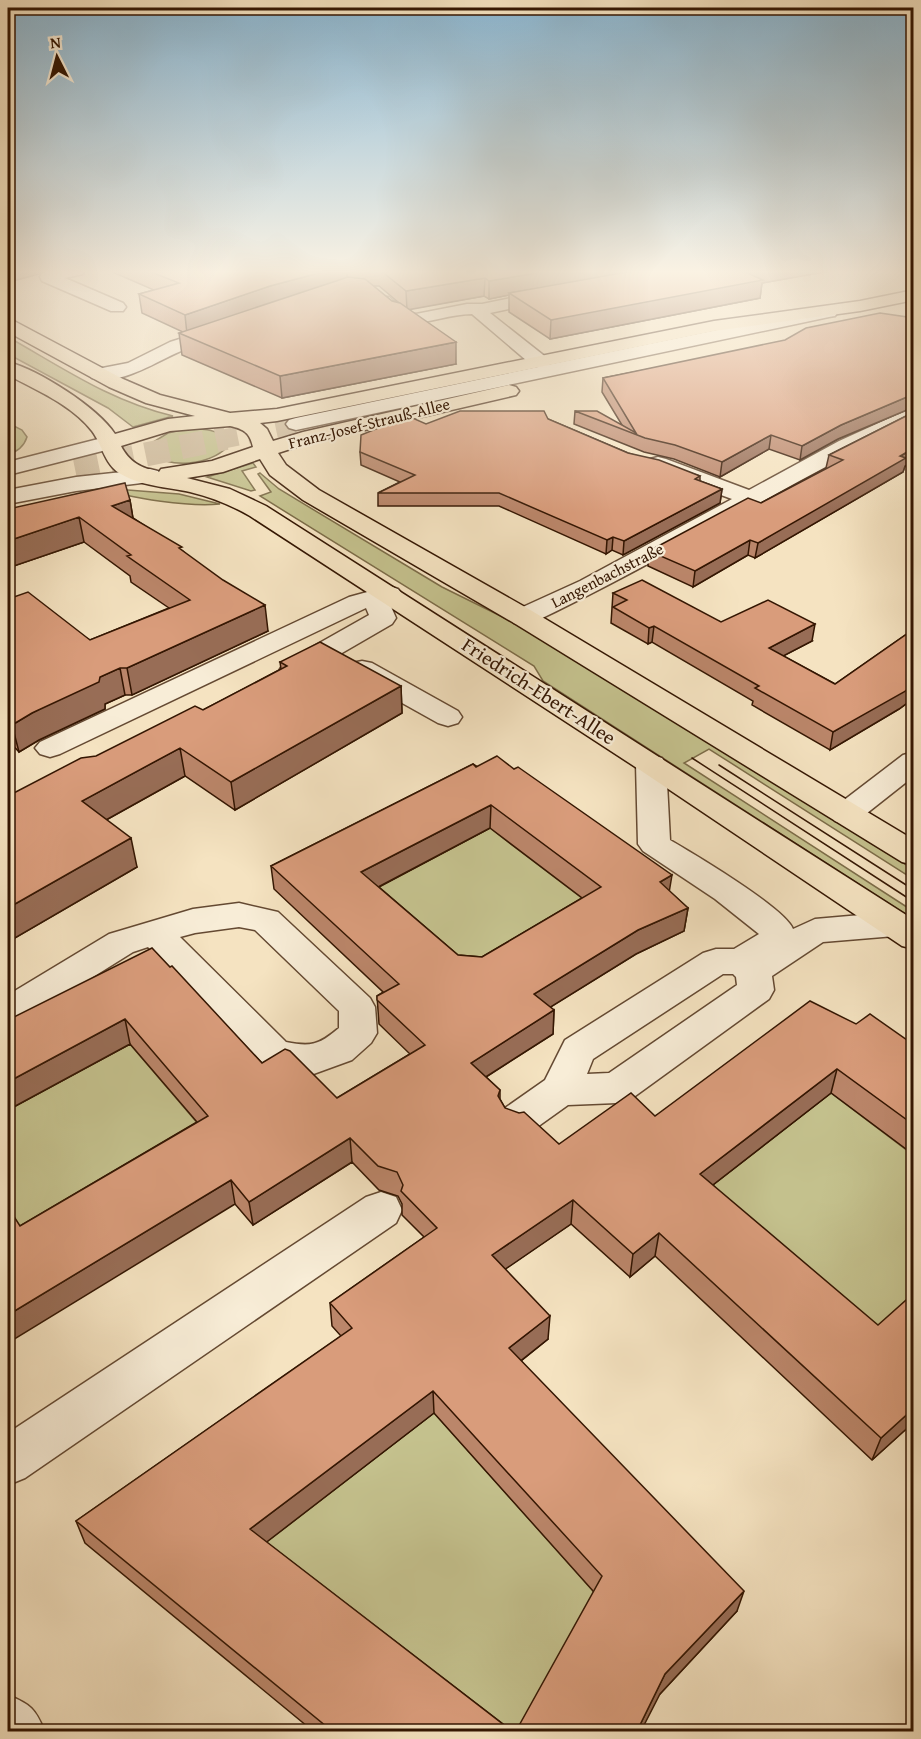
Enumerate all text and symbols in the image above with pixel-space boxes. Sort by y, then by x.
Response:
north arrow [27,27,87,87]
text: N [49,30,62,55]
street label: Franz-Josef-Strauß-Allee [286,391,452,455]
street label: Langenbachstraße [547,536,667,614]
street label: Friedrich-Ebert-Allee [457,630,622,751]

